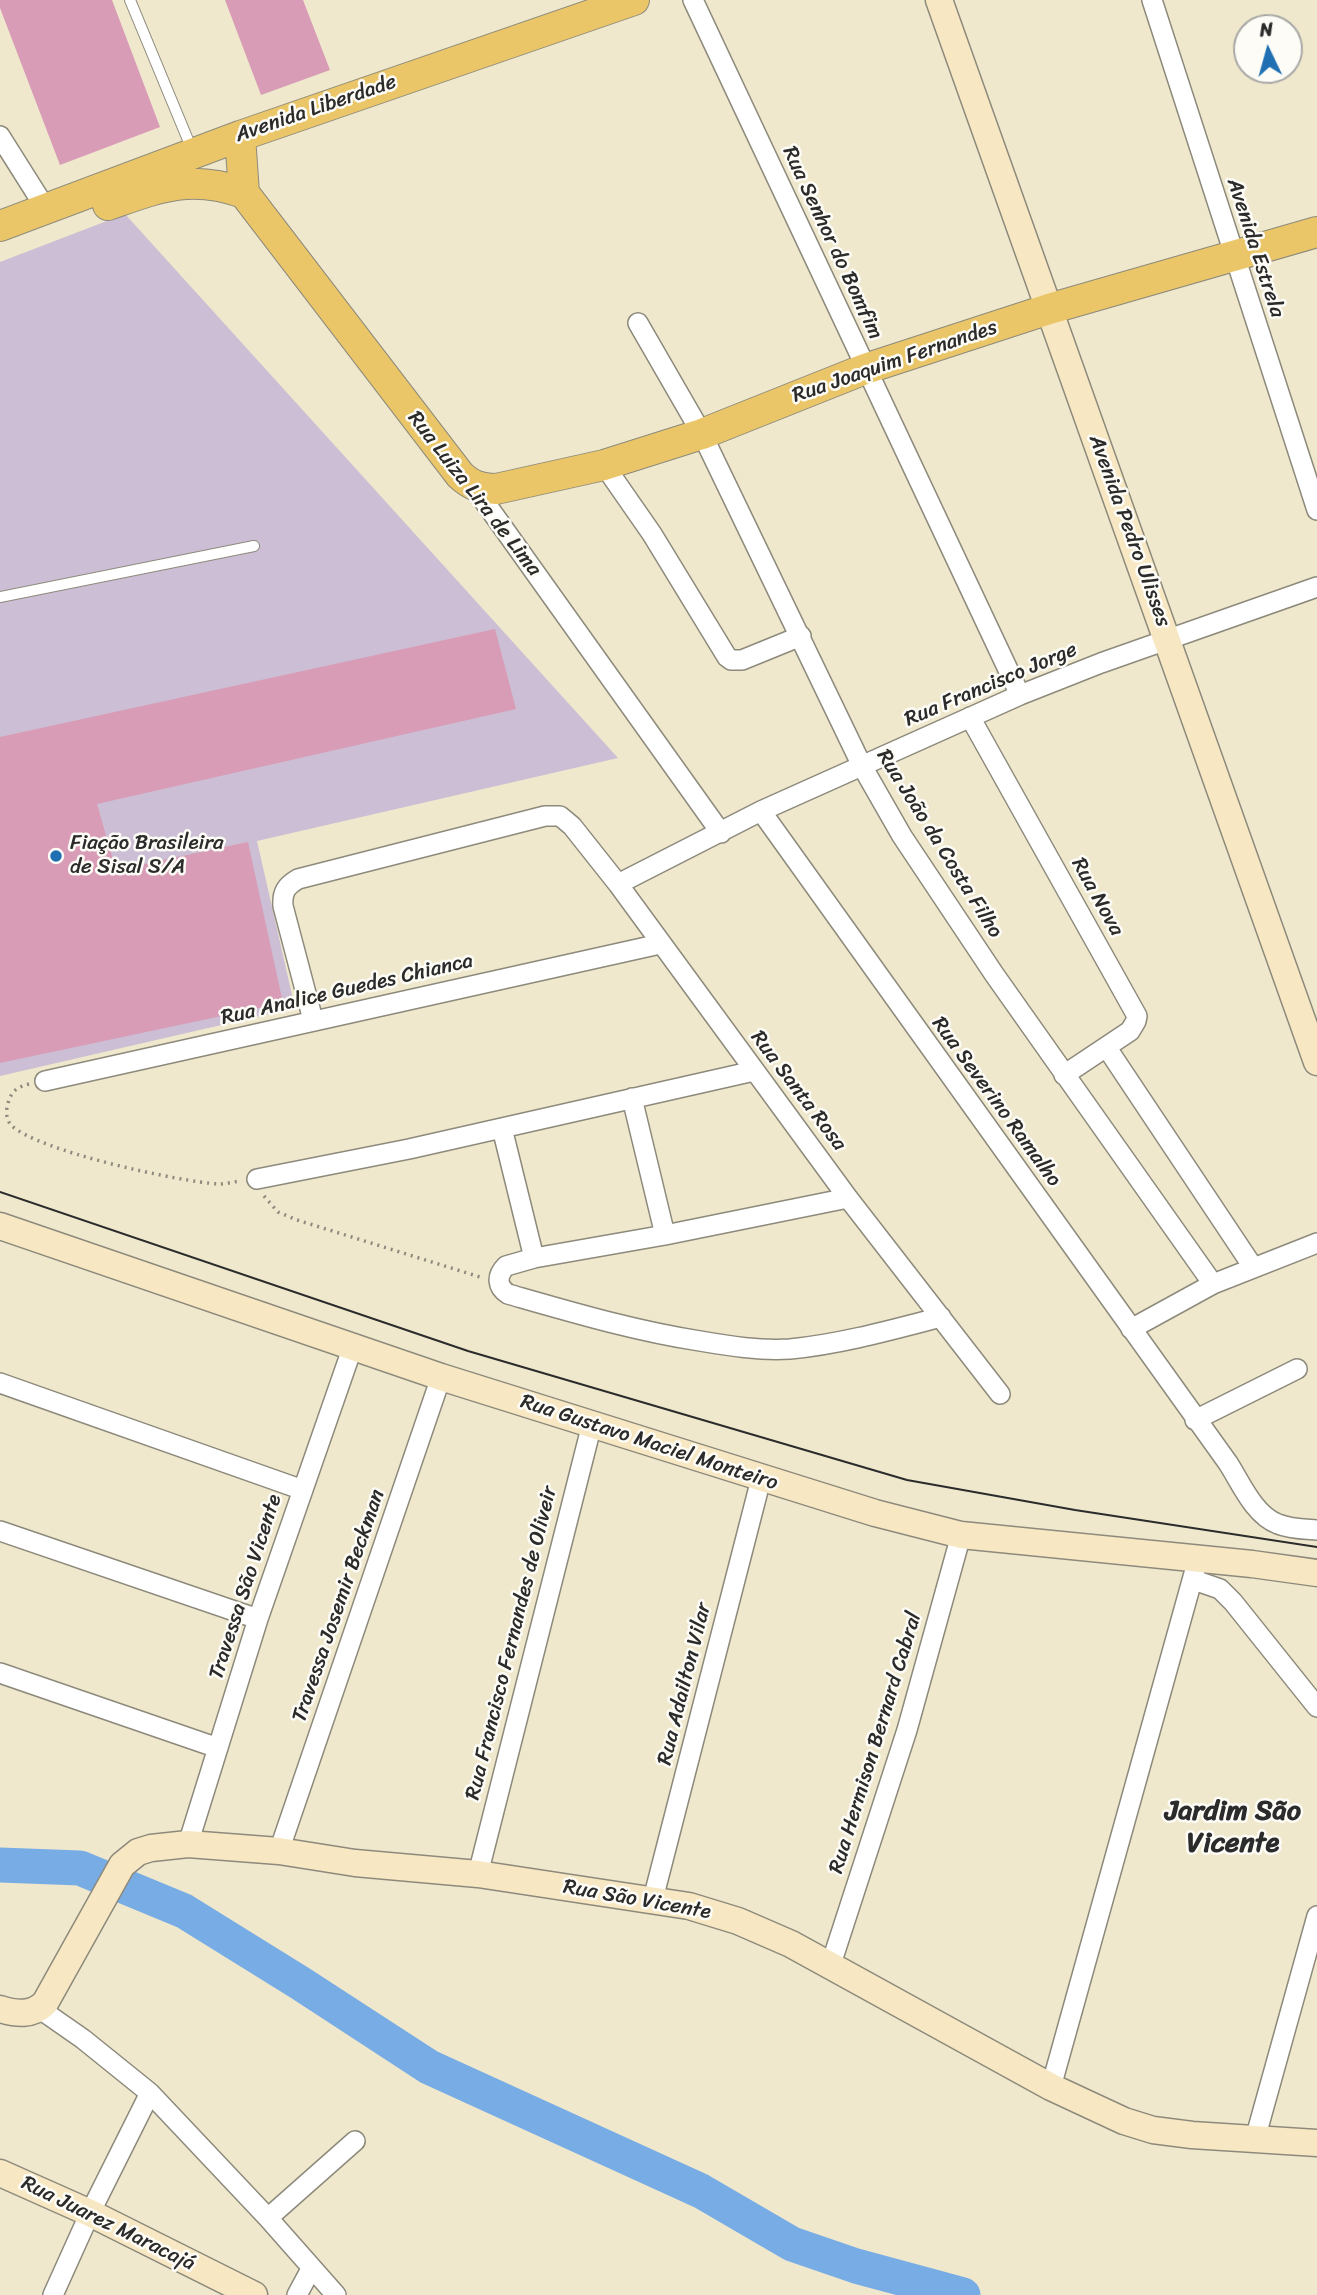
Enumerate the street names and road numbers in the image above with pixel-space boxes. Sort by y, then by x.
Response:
street label: Avenida Liberdade [232,70,400,148]
street label: Rua Senhor do Bomfim [776,143,888,343]
street label: Avenida Estrela [1221,175,1289,321]
street label: Rua Joaquim Fernandes [789,315,1001,409]
street label: Rua Luiza Lira de Lima [402,407,546,581]
street label: Avenida Pedro Ulisses [1083,432,1175,630]
street label: Rua Francisco Jorge [901,637,1081,733]
street label: Rua João da Costa Filho [871,745,1007,943]
street label: Rua Nova [1065,853,1129,941]
street label: Rua Analice Guedes Chianca [219,949,475,1031]
street label: Rua Severino Ramalho [926,1012,1066,1192]
street label: Rua Santa Rosa [745,1026,851,1156]
street label: Rua Gustavo Maciel Monteiro [517,1389,781,1497]
street label: Rua Francisco Fernandes de Oliveir [461,1484,563,1802]
street label: Travessa Josemir Beckman [287,1486,391,1726]
street label: Travessa São Vicente [204,1491,288,1683]
street label: Rua Adailton Vilar [653,1600,717,1768]
street label: Rua Hermison Bernard Cabral [824,1609,928,1877]
street label: Rua São Vicente [561,1875,713,1925]
street label: Rua Juarez Maracajá [17,2171,199,2277]

